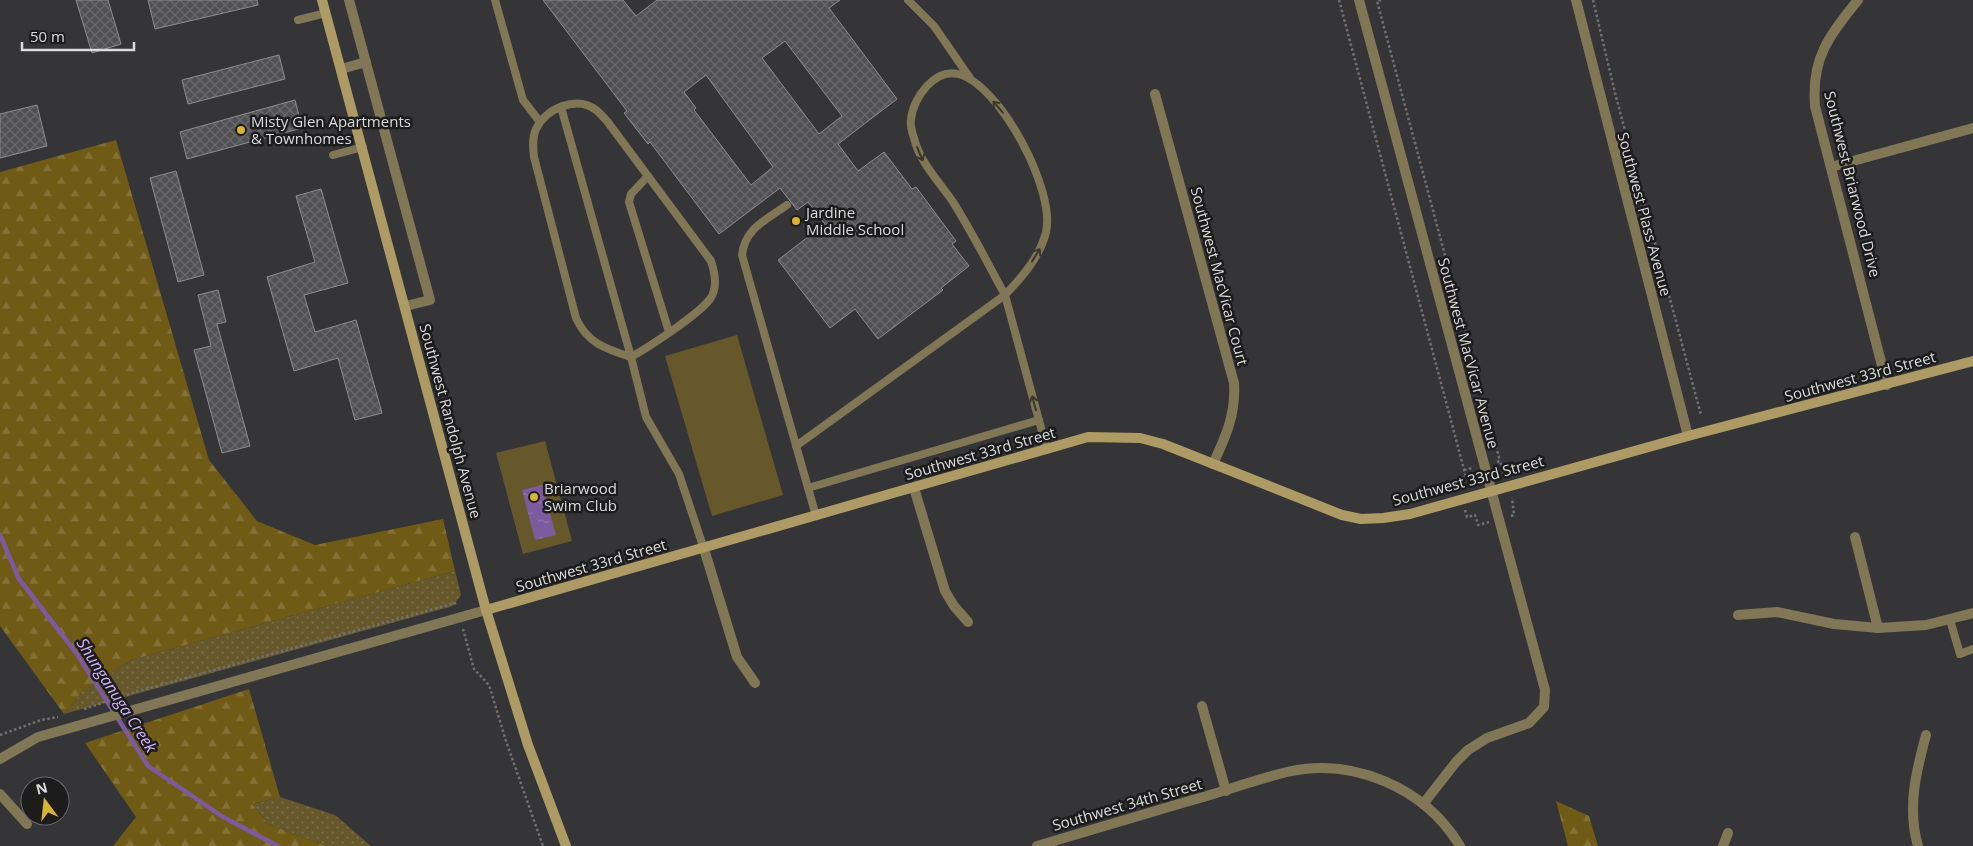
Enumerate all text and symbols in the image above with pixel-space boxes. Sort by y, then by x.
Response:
scale bar [22,20,135,52]
text: 50 m [30,26,65,46]
street label: Southwest Briarwood Drive [1820,89,1886,279]
one-way arrow [992,101,1004,114]
place label: Misty Glen Apartments & Townhomes [251,111,411,148]
marker: Misty Glen Apartments & Townhomes [235,124,247,136]
street label: Southwest Plass Avenue [1613,130,1677,298]
one-way arrow [916,146,926,161]
street label: Southwest MacVicar Court [1187,185,1253,367]
place label: Jardine Middle School [804,202,904,239]
marker: Jardine Middle School [790,215,802,227]
one-way arrow [1031,249,1041,263]
street label: Southwest MacVicar Avenue [1434,255,1504,451]
street label: Southwest Randolph Avenue [415,321,487,521]
street label: Southwest 33rd Street [1782,346,1938,406]
one-way arrow [1029,396,1038,412]
street label: Southwest 33rd Street [902,422,1058,484]
street label: Southwest 33rd Street [1390,450,1546,510]
place label: Briarwood Swim Club [544,478,617,515]
marker: Briarwood Swim Club [528,491,540,503]
street label: Southwest 33rd Street [513,534,669,596]
water label: Shunganuga Creek [72,633,163,758]
street label: Southwest 34th Street [1050,773,1204,835]
north arrow [20,776,70,826]
text: N [34,777,49,799]

